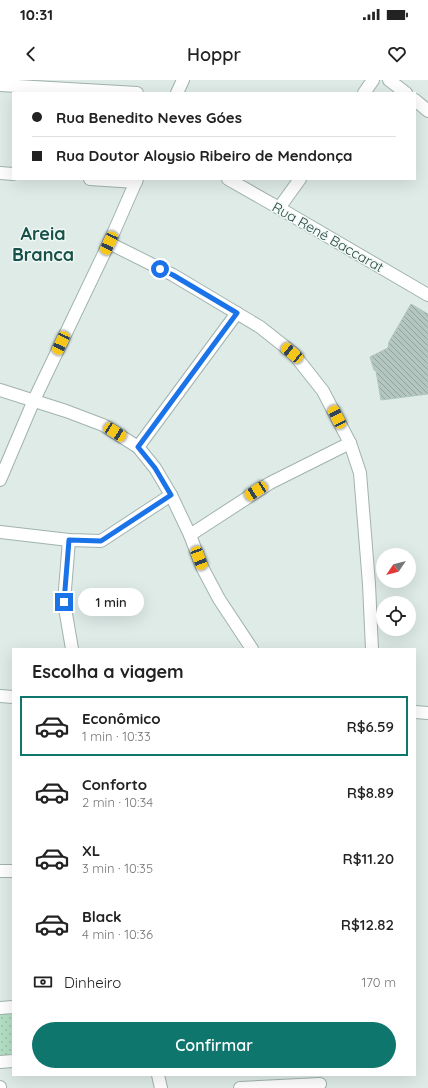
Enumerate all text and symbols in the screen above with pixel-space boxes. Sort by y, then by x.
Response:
text: 10:31 [20,5,53,24]
icon: back [20,43,42,65]
text: Hoppr [187,43,241,66]
icon: heart [386,43,408,65]
text: Rua Benedito Neves Góes [56,108,242,127]
text: Rua Doutor Aloysio Ribeiro de Mendonça [56,146,352,165]
street label: Rua René Baccarat [269,198,387,276]
district label: Areia Branca [12,222,74,266]
car [98,230,120,256]
route start [151,260,169,278]
car [50,330,72,356]
car [279,341,305,365]
car [326,404,348,430]
car [102,420,128,444]
car [243,479,269,503]
car [189,545,209,571]
north arrow [376,548,416,588]
map controls [376,548,416,636]
callout: 1 min [78,588,144,616]
route end [55,593,73,611]
text: 1 min [95,594,127,610]
button: locate [376,596,416,636]
text: Escolha a viagem [32,660,184,683]
icon: car [34,708,70,744]
text: Econômico [82,709,161,728]
text: R$6.59 [346,717,394,736]
text: 1 min · 10:33 [82,728,151,744]
icon: car [34,774,70,810]
text: Conforto [82,775,147,794]
text: R$8.89 [347,783,394,802]
text: 2 min · 10:34 [82,794,153,810]
icon: car [34,840,70,876]
text: XL [82,841,100,860]
text: R$11.20 [343,849,394,868]
text: 3 min · 10:35 [82,860,153,876]
icon: car [34,906,70,942]
text: Black [82,907,122,926]
text: R$12.82 [341,915,394,934]
text: 4 min · 10:36 [82,926,153,942]
icon: cash [32,971,54,993]
text: Dinheiro [64,973,121,992]
text: 170 m [361,974,396,990]
button: Confirmar [32,1022,396,1068]

